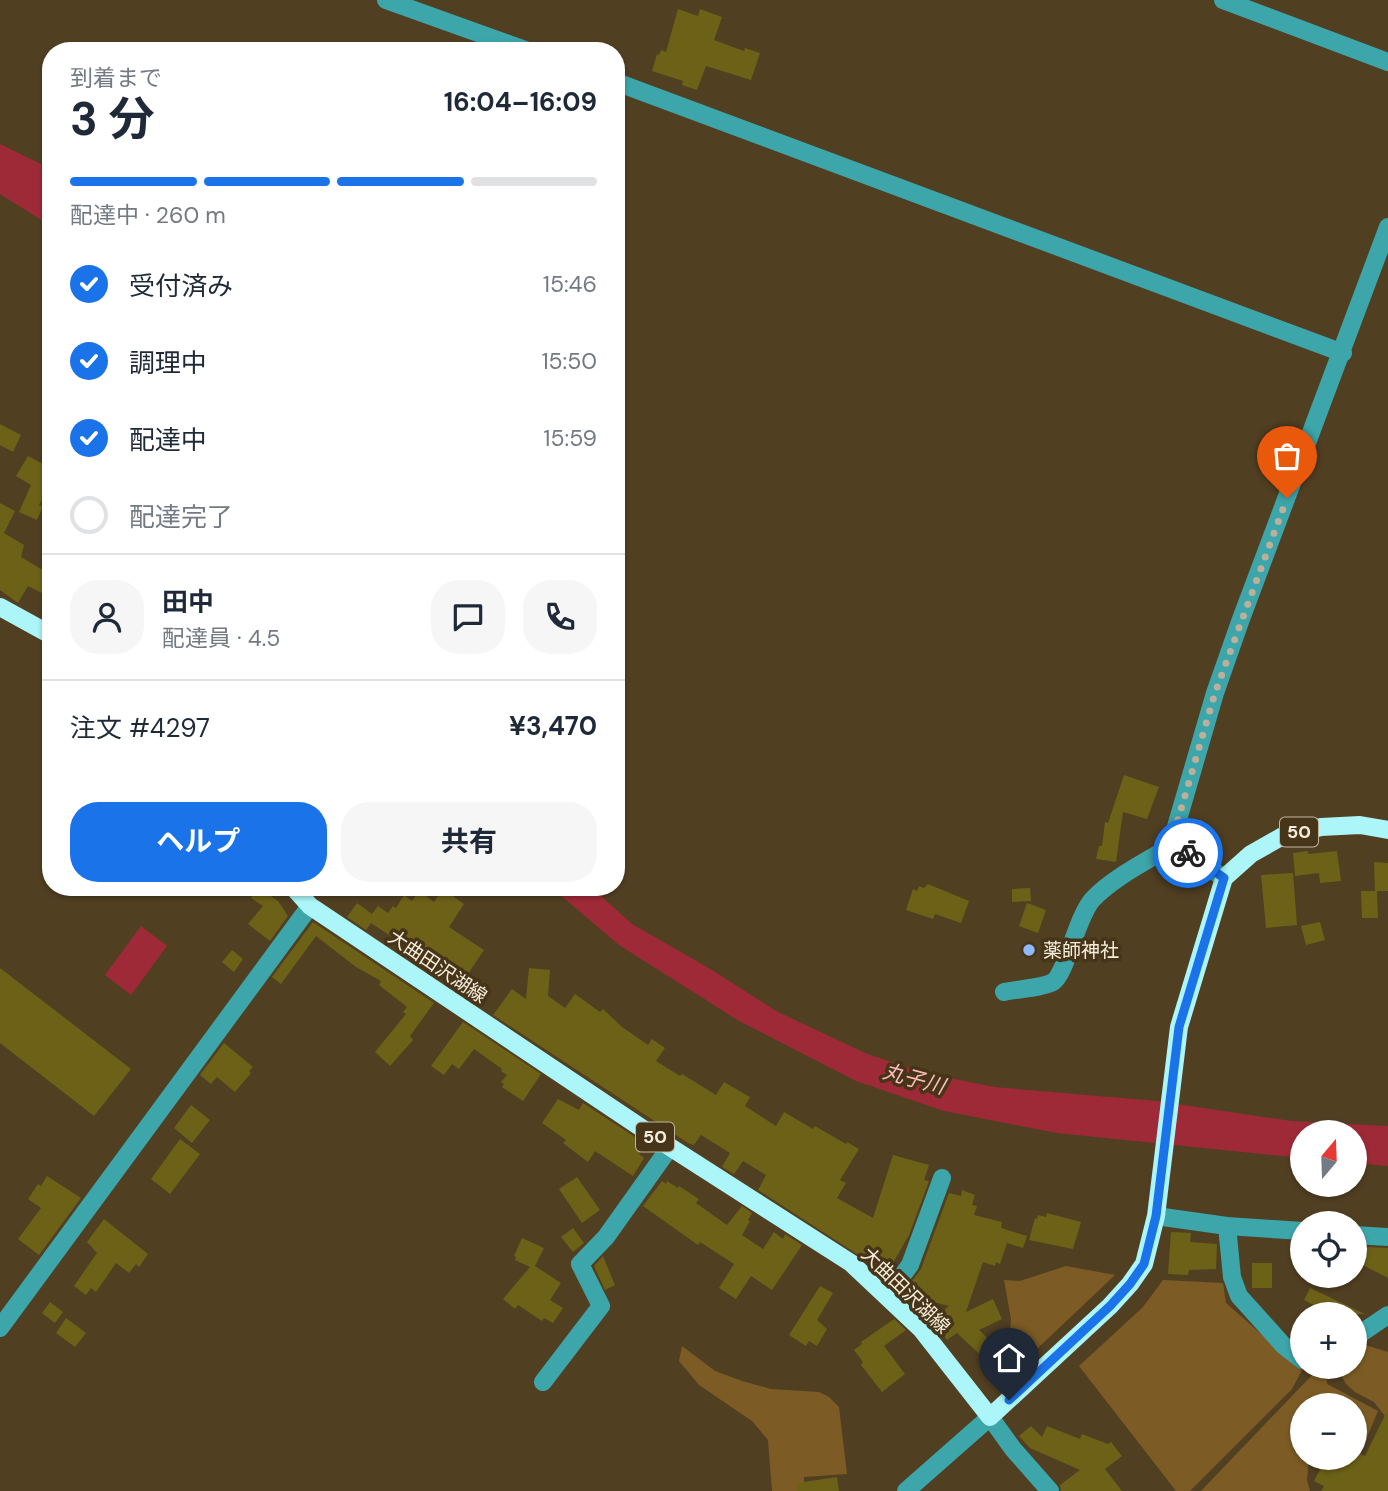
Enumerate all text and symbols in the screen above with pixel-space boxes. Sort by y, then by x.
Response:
text: 到着まで [70,63,162,93]
text: 16:04–16:09 [444,85,597,119]
text: 3 分 [70,89,155,149]
text: 配達中 · 260 m [70,200,226,230]
icon: check [70,265,108,303]
text: 受付済み [129,269,233,303]
text: 15:46 [543,269,597,299]
icon: check [70,342,108,380]
text: 調理中 [129,346,207,380]
text: 15:50 [541,346,597,376]
icon: check [70,419,108,457]
text: 配達中 [129,423,207,457]
text: 15:59 [543,423,597,453]
pin [1257,426,1317,498]
icon: bag [1268,437,1306,475]
text: 配達完了 [129,500,233,534]
button: person [70,580,144,654]
button: chat [431,580,505,654]
button: phone [523,580,597,654]
text: 田中 [162,585,214,619]
text: 配達員 · 4.5 [162,623,280,653]
text: ¥3,470 [509,709,597,743]
text: 注文 #4297 [70,711,210,745]
button: ヘルプ [70,802,327,882]
button: 共有 [341,802,597,882]
courier [1153,818,1223,888]
road number: 50 [1280,818,1318,846]
icon: bike [1169,834,1207,872]
street label: 大曲田沢湖線 [383,924,492,1009]
place label: 薬師神社 [1043,938,1119,963]
marker: 薬師神社 [1021,942,1037,958]
water label: 丸子川 [880,1057,950,1101]
north arrow [1290,1120,1367,1197]
map controls [1290,1120,1367,1470]
road number: 50 [636,1122,674,1152]
button: locate [1290,1211,1367,1288]
street label: 大曲田沢湖線 [856,1242,955,1339]
button: + [1290,1302,1367,1379]
pin [979,1328,1039,1400]
icon: home [990,1339,1028,1377]
button: − [1290,1393,1367,1470]

